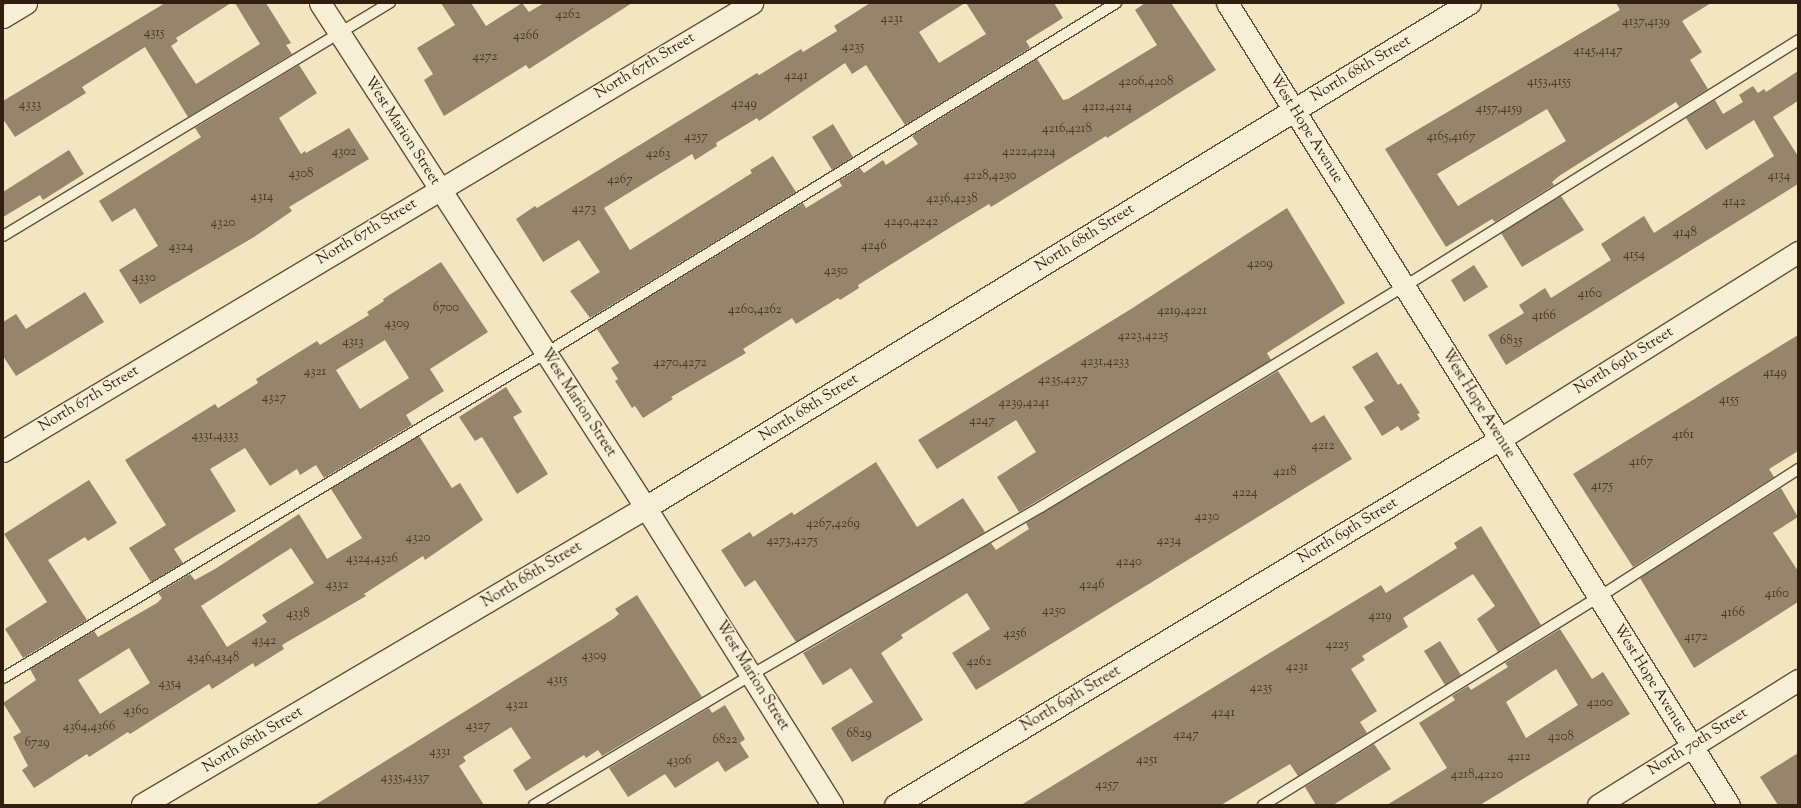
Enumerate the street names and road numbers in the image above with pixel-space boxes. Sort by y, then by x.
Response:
street label: North 67th Street [592,29,698,103]
street label: North 68th Street [1308,32,1414,106]
street label: West Hope Avenue [1265,71,1347,187]
street label: West Marion Street [360,73,444,189]
street label: North 67th Street [314,195,420,269]
street label: North 68th Street [1032,200,1138,276]
street label: North 69th Street [1571,323,1677,399]
street label: West Marion Street [536,345,620,461]
street label: West Hope Avenue [1437,346,1519,462]
street label: North 67th Street [36,362,142,436]
street label: North 68th Street [756,370,862,446]
street label: North 69th Street [1295,494,1401,568]
street label: North 68th Street [479,538,585,612]
street label: West Marion Street [711,618,793,734]
street label: West Hope Avenue [1609,621,1691,737]
street label: North 69th Street [1018,662,1124,736]
street label: North 68th Street [200,703,306,777]
street label: North 70th Street [1645,704,1751,780]

